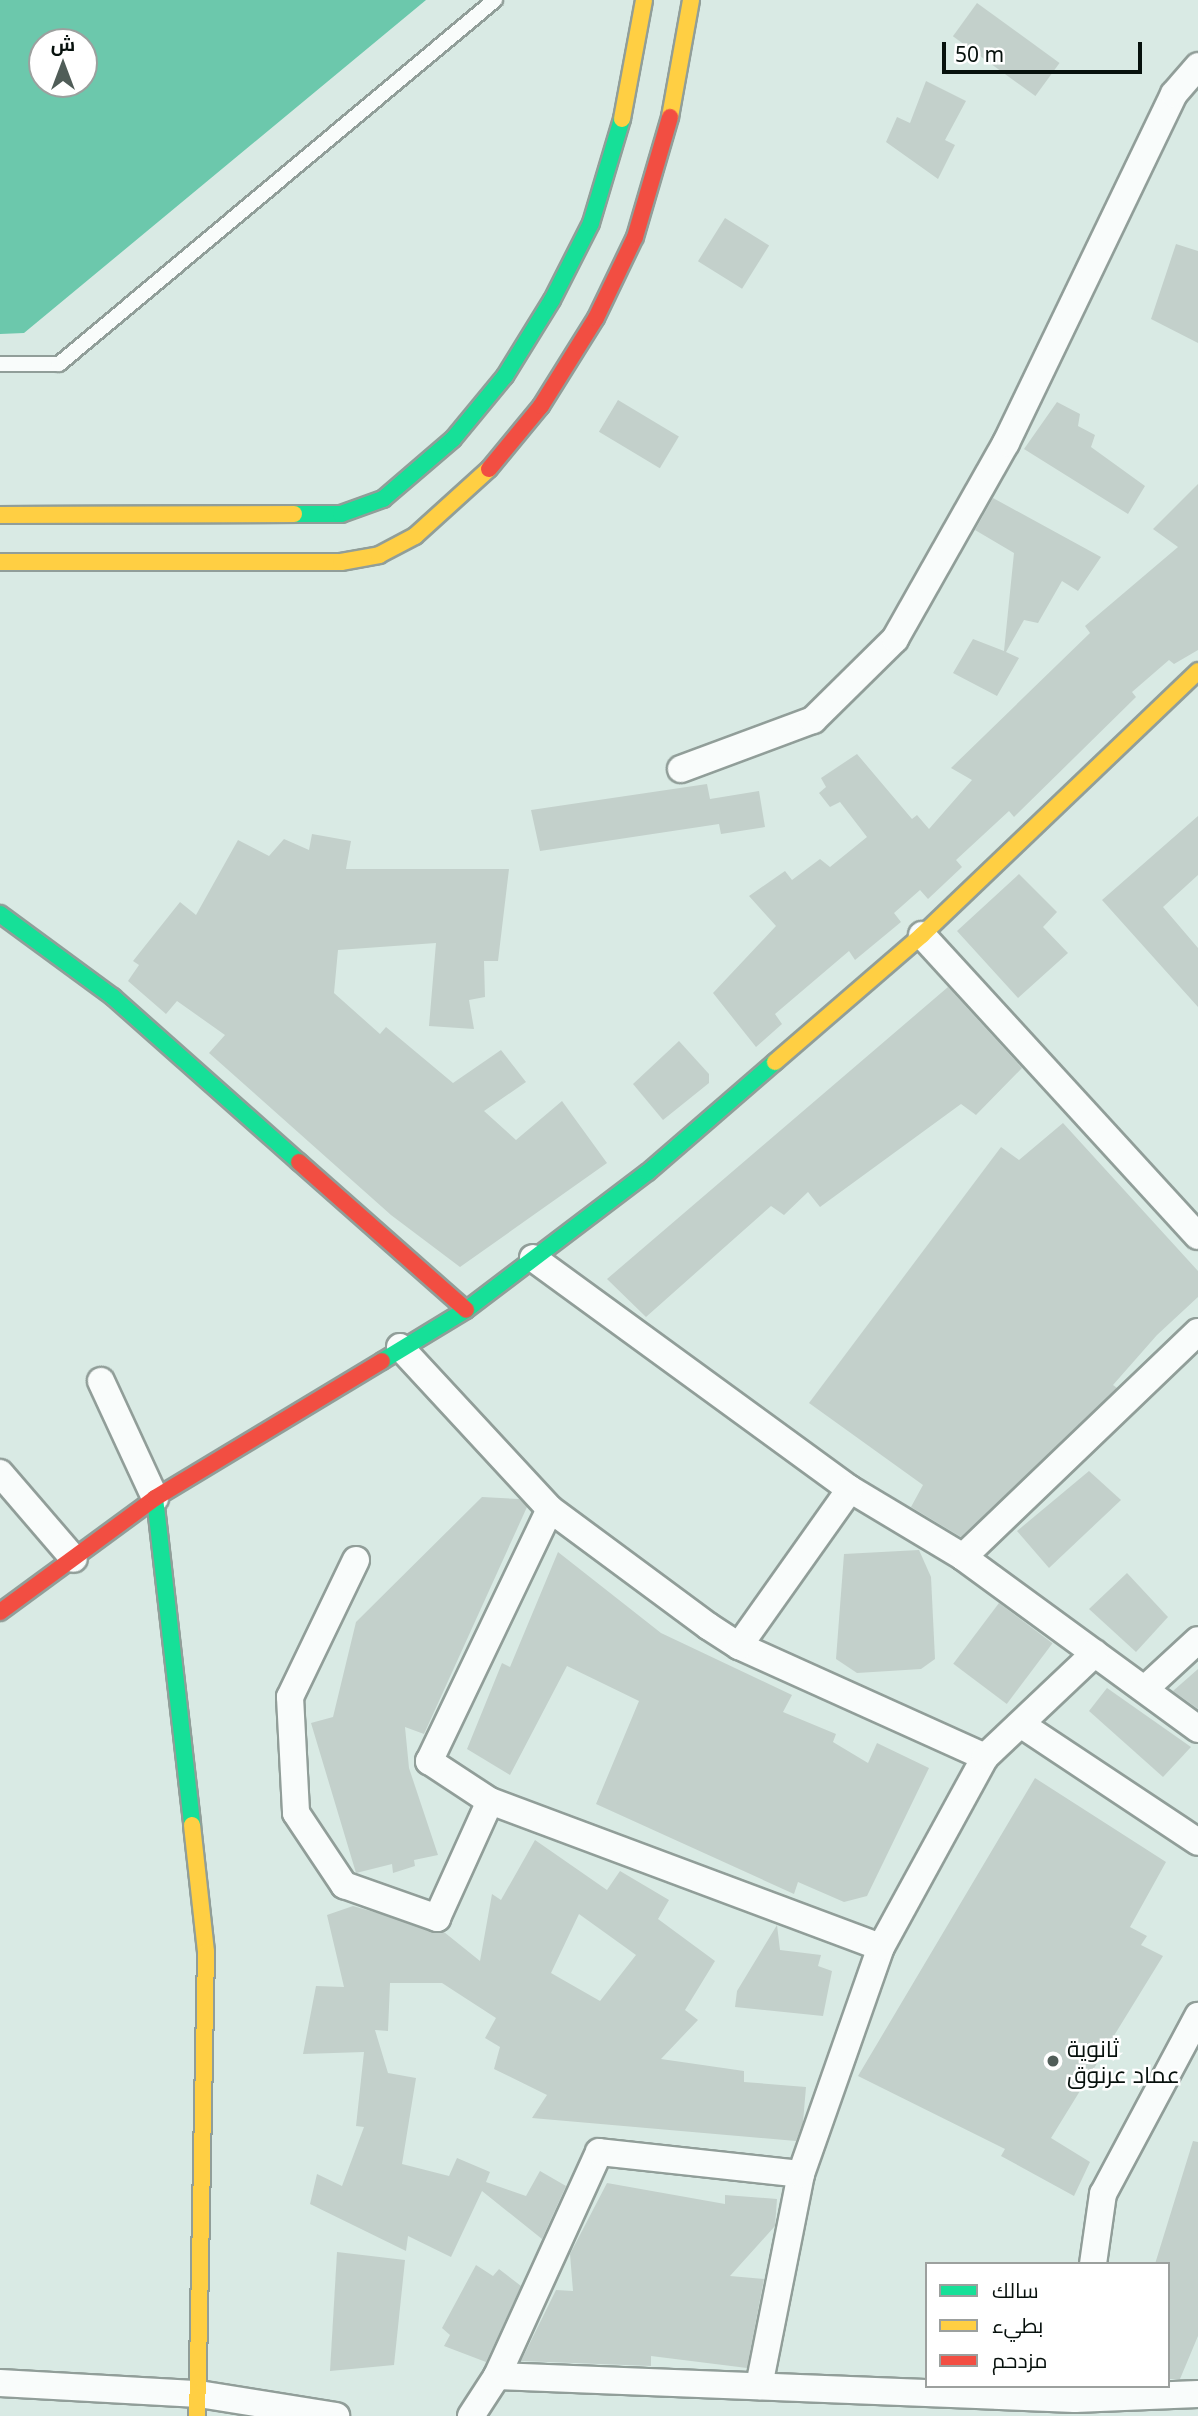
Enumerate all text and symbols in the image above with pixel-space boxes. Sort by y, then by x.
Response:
north arrow [28,28,98,98]
scale bar [946,28,1146,72]
text: ش [51,31,75,57]
text: 50 m [955,40,1004,68]
place label: ثانوية عماد عرنوق [1067,2034,1180,2088]
marker: ثانوية عماد عرنوق [1045,2053,1061,2069]
legend [925,2262,1170,2388]
text: سالك [992,2276,1039,2304]
text: بطيء [992,2311,1043,2339]
text: مزدحم [992,2346,1047,2374]

